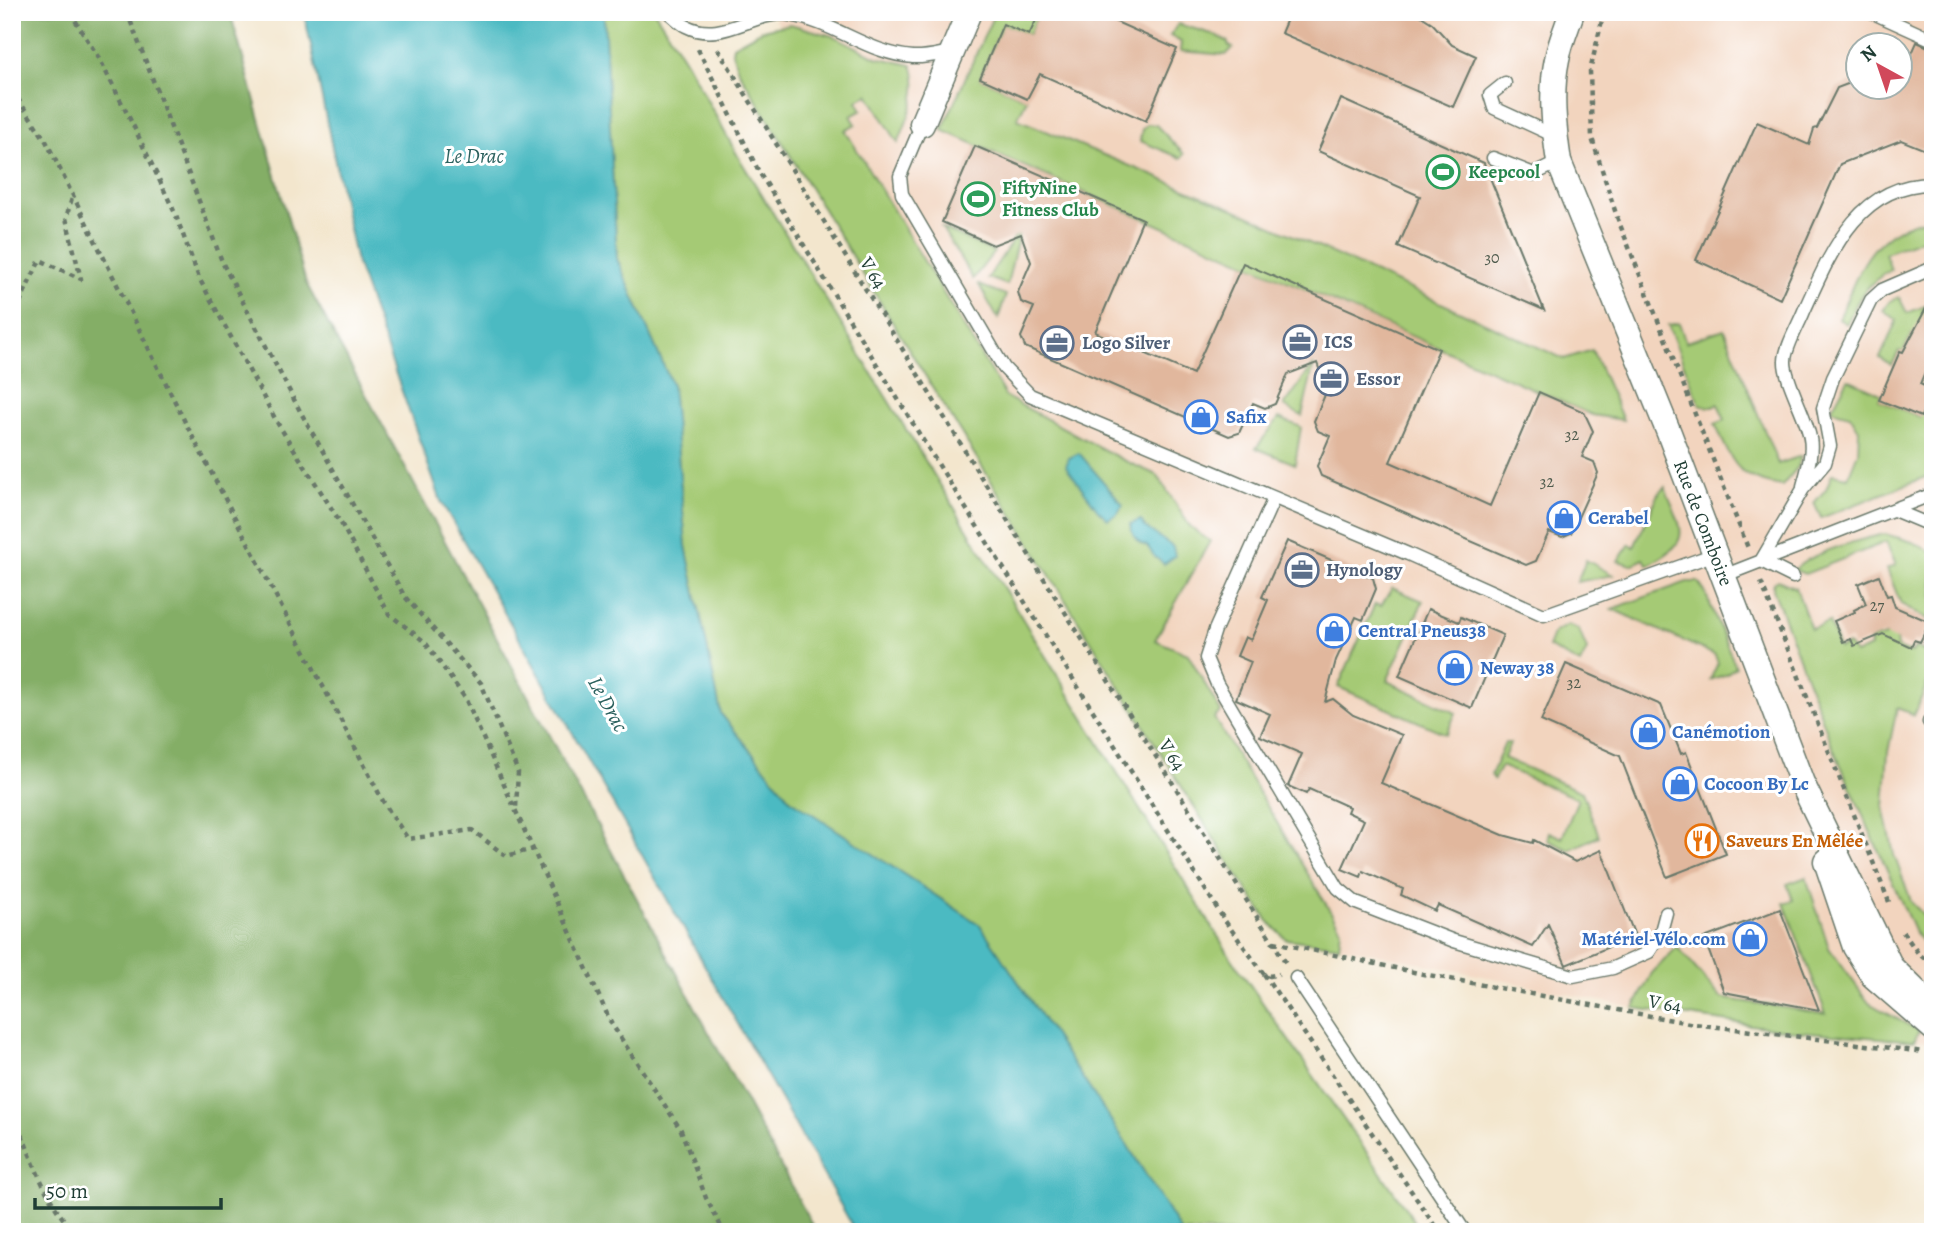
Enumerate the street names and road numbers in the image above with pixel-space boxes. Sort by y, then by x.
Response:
street label: V 64 [853,251,893,294]
street label: Rue de Comboire [1667,456,1739,590]
street label: V 64 [1152,733,1192,776]
street label: V 64 [1645,988,1684,1020]

